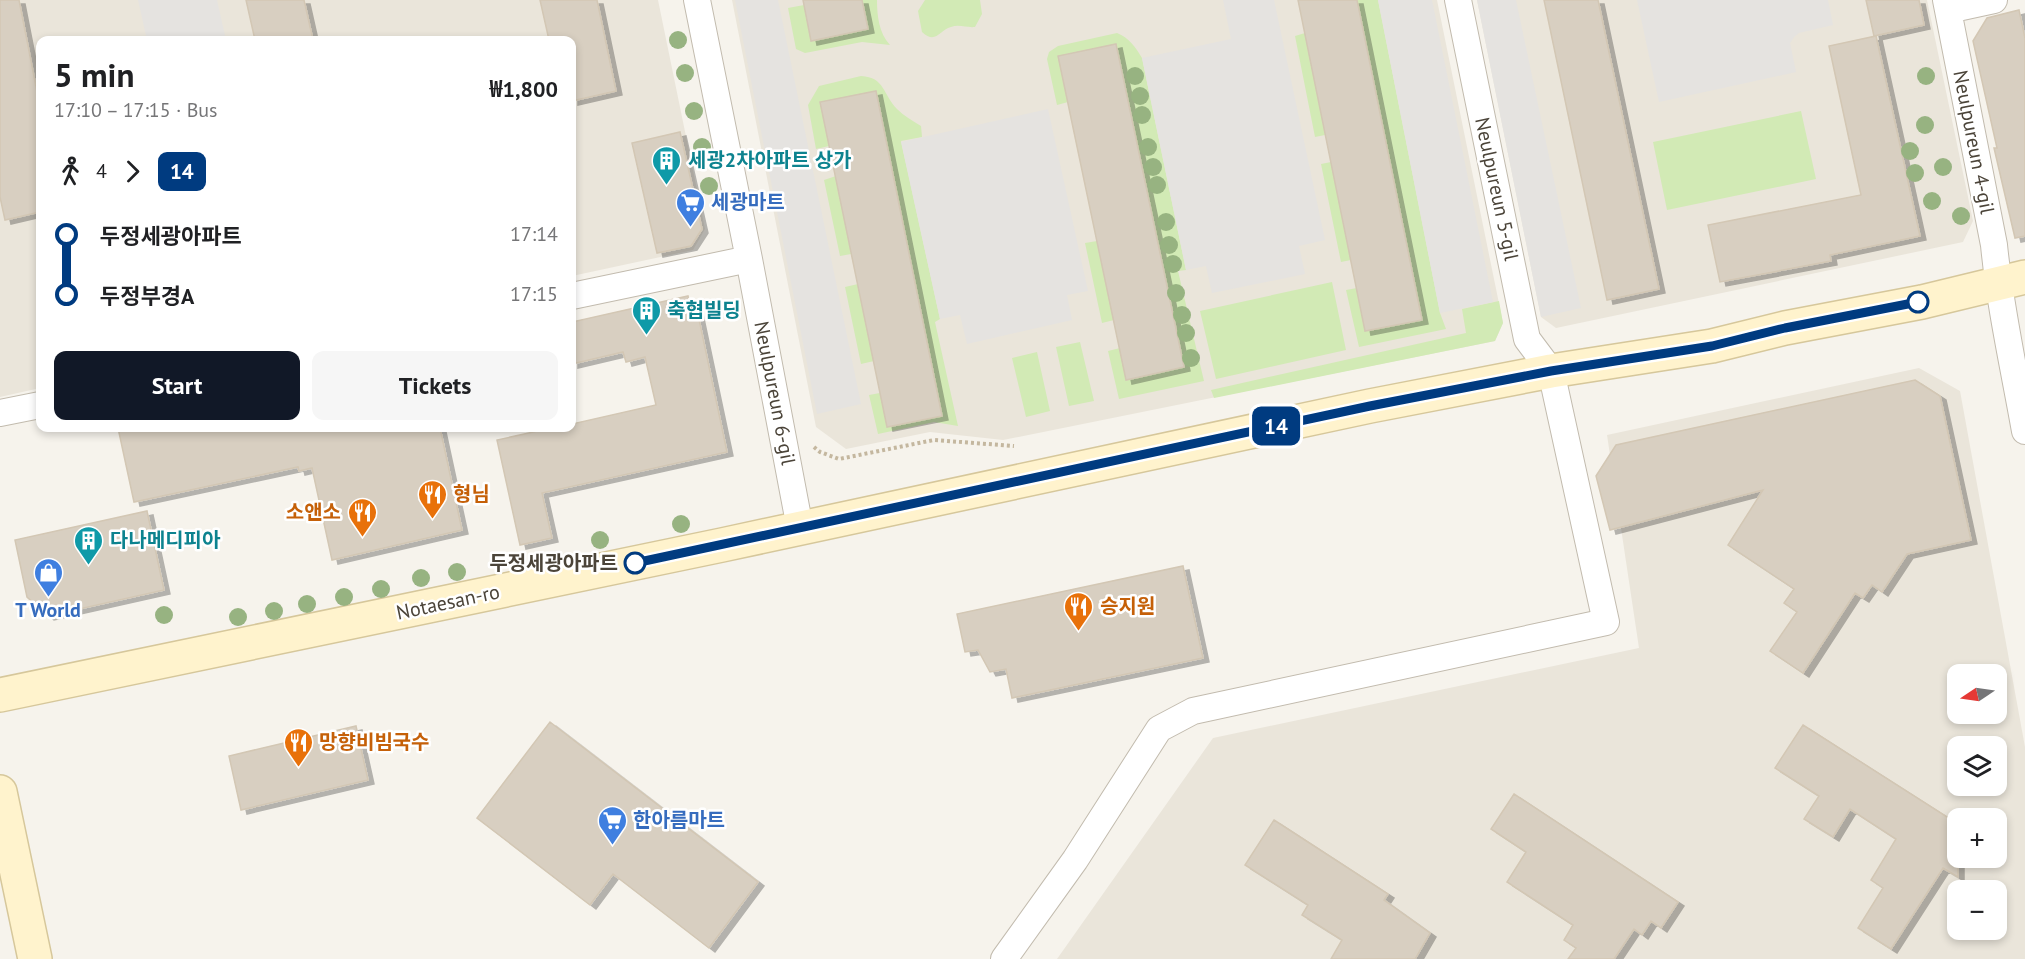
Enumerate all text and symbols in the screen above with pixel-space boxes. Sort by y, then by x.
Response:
text: 5 min [54,53,135,96]
street label: Neulpureun 4-gil [1947,68,2001,216]
text: ₩1,800 [490,75,558,103]
text: 17:10 – 17:15 · Bus [54,97,218,123]
street label: Neulpureun 5-gil [1469,115,1525,263]
building icon: 세광2차아파트 상가 [651,144,683,186]
place label: 세광2차아파트 상가 [688,147,852,173]
icon: walk [54,155,87,188]
icon: forward [116,155,149,188]
text: 4 [96,158,107,184]
text: 14 [170,158,194,185]
supermarket icon: 세광마트 [674,186,706,228]
place label: 세광마트 [711,189,785,215]
text: 17:14 [510,221,558,247]
text: 두정세광아파트 [100,222,242,250]
text: 17:15 [510,281,558,307]
text: 두정부경A [100,282,194,310]
unlabelled marker [1907,291,1929,313]
building icon: 축협빌딩 [630,294,662,336]
place label: 축협빌딩 [667,297,741,323]
street label: Neulpureun 6-gil [748,319,802,467]
button: Start [54,351,300,420]
button: Tickets [312,351,558,420]
line badge: 14 [1249,406,1303,446]
text: 14 [1264,413,1288,440]
restaurant icon: 형님 [416,478,448,520]
place label: 형님 [453,481,490,507]
restaurant icon: 소앤소 [346,496,378,538]
place label: 소앤소 [286,499,341,525]
building icon: 다나메디피아 [73,524,105,566]
place label: 다나메디피아 [110,527,221,553]
place label: 두정세광아파트 [489,550,618,576]
marker: 두정세광아파트 [624,552,646,574]
shop icon: T World [32,556,64,598]
street label: Notaesan-ro [394,578,502,626]
restaurant icon: 승지원 [1063,590,1095,632]
place label: 승지원 [1100,593,1155,619]
place label: T World [15,597,81,623]
north arrow [1947,664,2007,724]
map controls [1947,664,2007,940]
restaurant icon: 망향비빔국수 [282,726,314,768]
place label: 망향비빔국수 [319,729,429,755]
button: layers [1947,736,2007,796]
supermarket icon: 한아름마트 [596,804,628,846]
place label: 한아름마트 [633,807,725,833]
button: + [1947,808,2007,868]
button: − [1947,880,2007,940]

